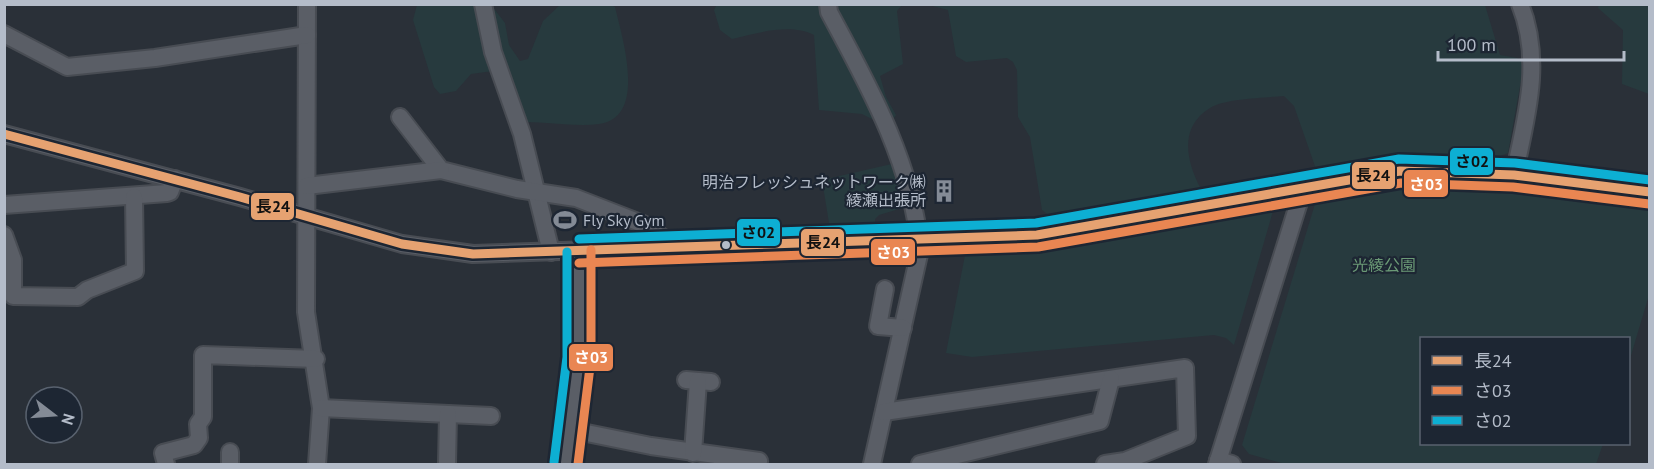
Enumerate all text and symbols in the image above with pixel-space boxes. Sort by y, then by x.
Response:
scale bar [1438,24,1624,62]
text: 100 m [1447,33,1496,56]
line badge: さ02 [1449,147,1494,176]
text: さ02 [1455,151,1489,171]
line badge: 長24 [1351,161,1396,190]
text: 長24 [1356,165,1390,185]
line badge: さ03 [1403,169,1449,198]
place label: 明治フレッシュネットワーク㈱ 綾瀬出張所 [702,172,926,210]
text: さ03 [1409,174,1443,194]
building icon: 明治フレッシュネットワーク㈱ 綾瀬出張所 [931,178,957,204]
line badge: 長24 [250,192,295,221]
text: 長24 [256,196,290,216]
sports icon: Fly Sky Gym [552,207,578,233]
place label: Fly Sky Gym [583,210,665,230]
line badge: さ02 [736,218,781,247]
text: さ02 [741,222,775,242]
line badge: 長24 [800,228,845,257]
text: 長24 [806,232,840,252]
line badge: さ03 [870,238,916,266]
unlabelled marker [720,239,732,251]
text: さ03 [876,242,910,262]
park label: 光綾公園 [1352,255,1416,275]
legend [1420,337,1630,445]
line badge: さ03 [568,343,614,372]
text: さ03 [574,347,608,367]
text: 長24 [1474,349,1512,372]
text: さ03 [1474,379,1512,402]
north arrow [24,385,84,445]
text: さ02 [1474,409,1512,432]
text: N [57,411,79,427]

